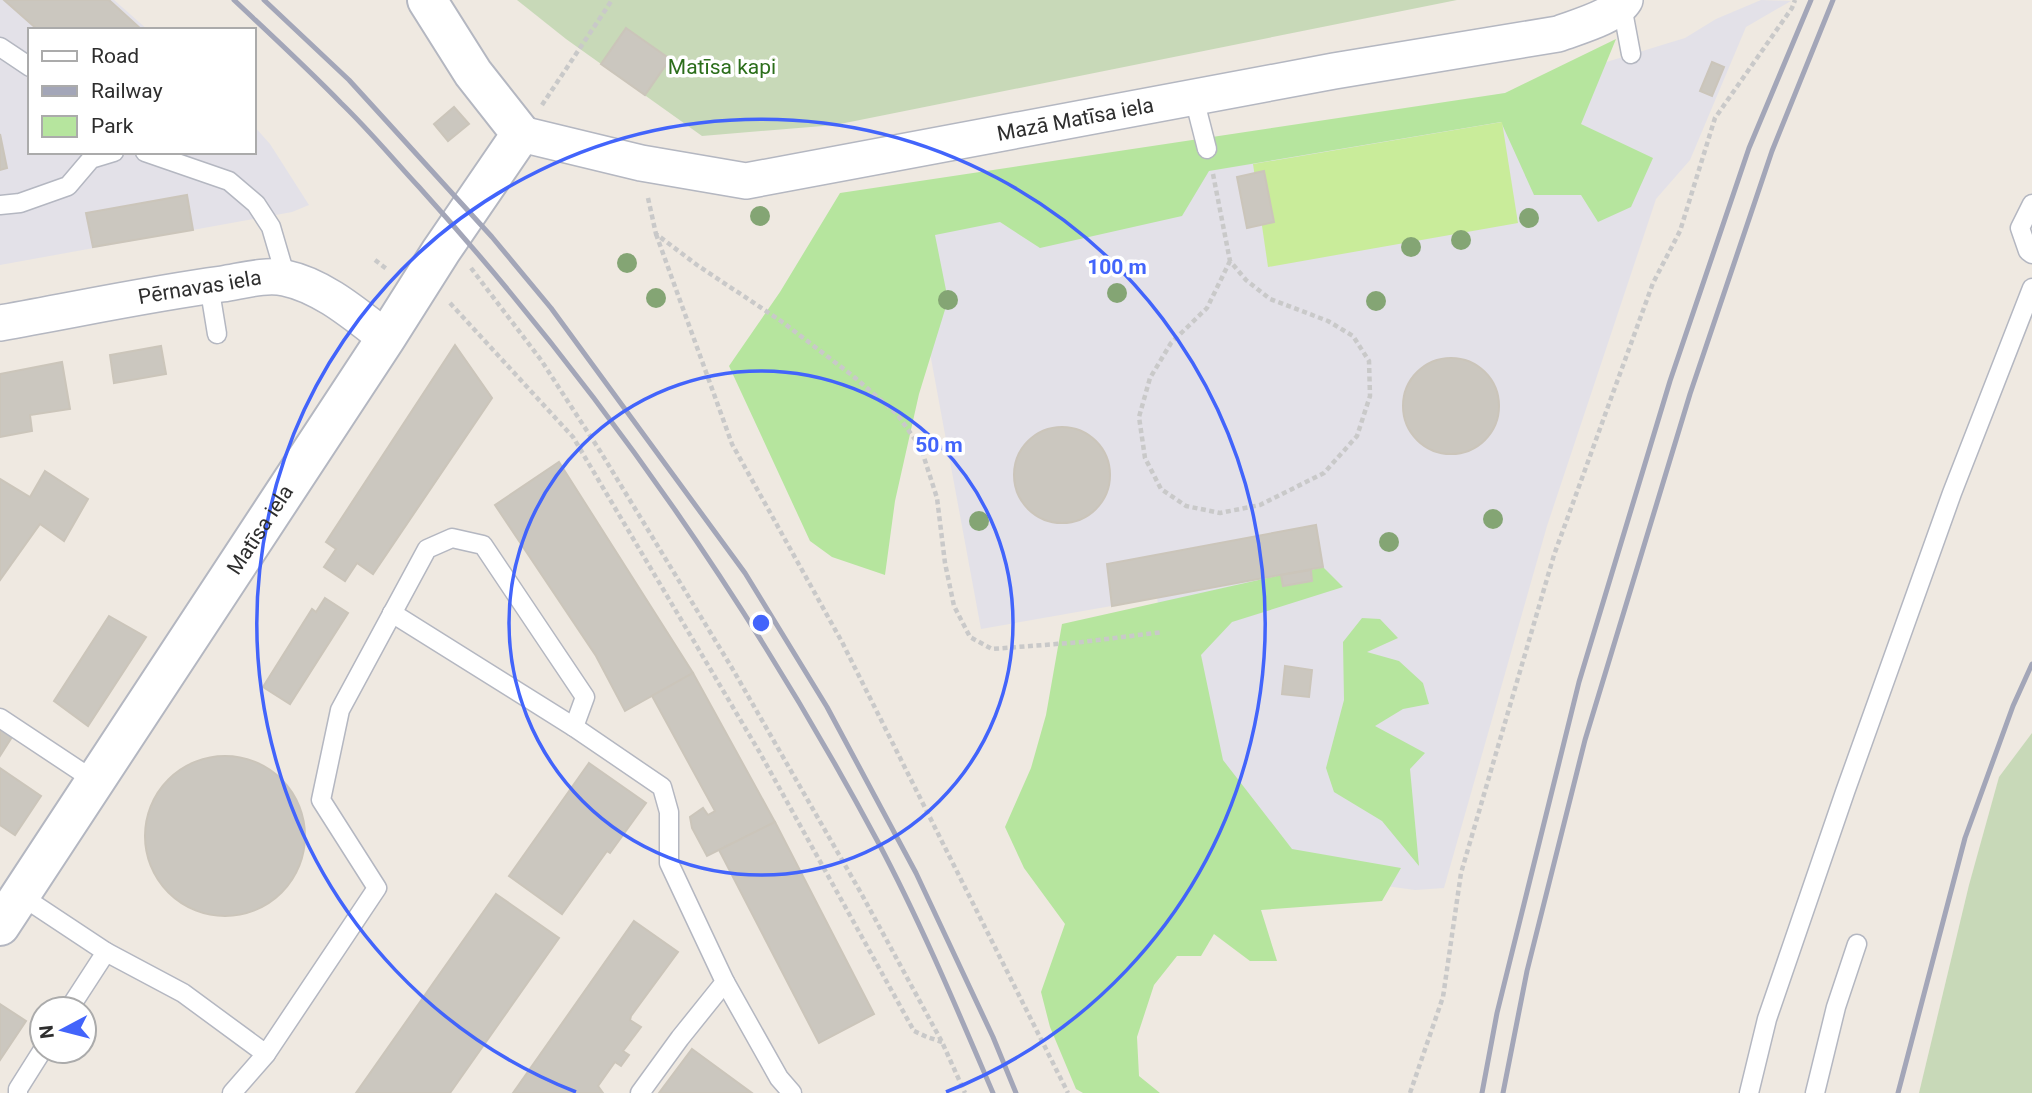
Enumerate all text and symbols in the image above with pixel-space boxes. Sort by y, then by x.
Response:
legend [28,28,256,154]
text: Road [91,44,139,68]
park label: Matīsa kapi [668,55,776,79]
text: Railway [91,79,163,103]
street label: Mazā Matīsa iela [995,93,1156,146]
text: Park [91,114,134,138]
text: 100 m [1087,255,1147,279]
street label: Pērnavas iela [136,265,263,309]
text: 50 m [915,433,963,457]
street label: Matīsa iela [222,480,298,579]
centre of rings [749,611,773,635]
north arrow [28,995,98,1065]
text: N [34,1024,59,1040]

